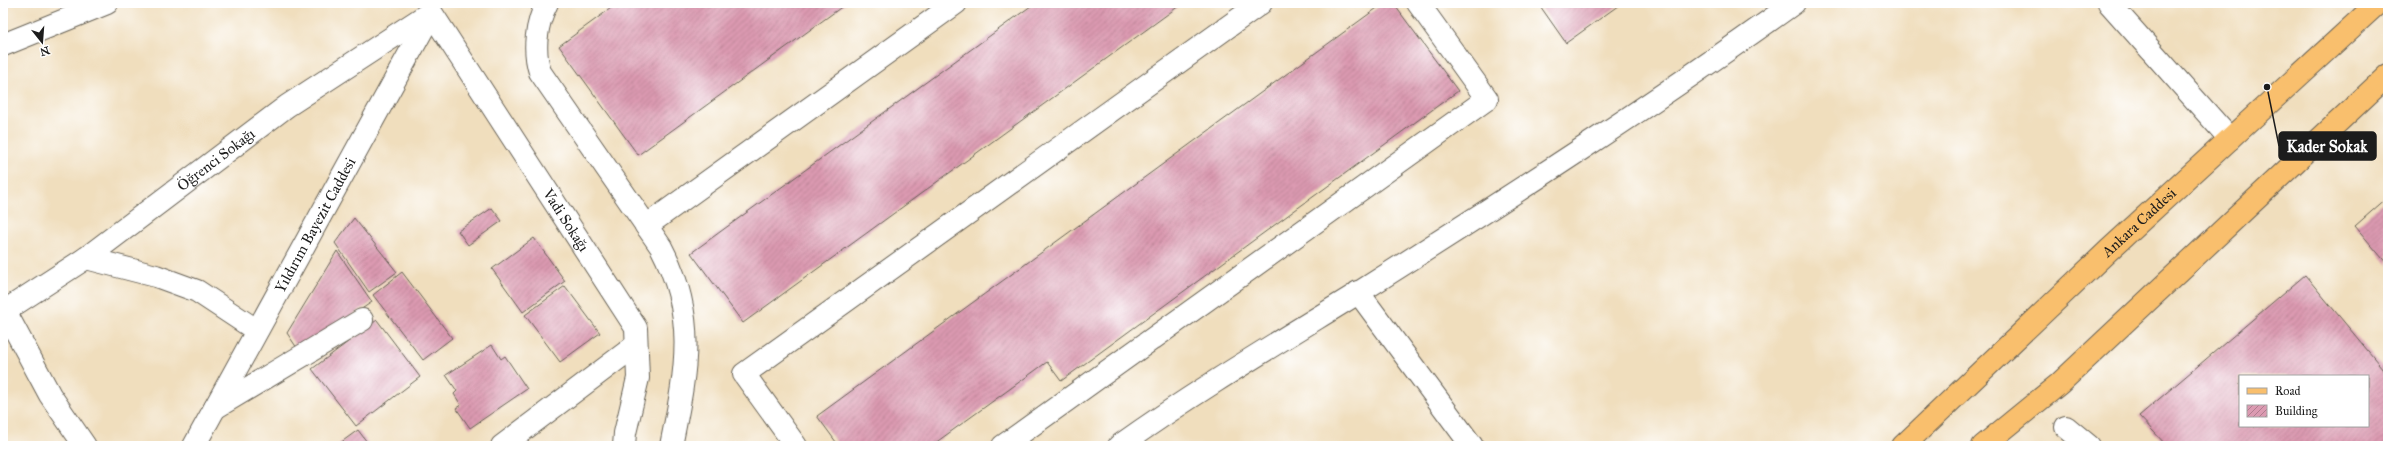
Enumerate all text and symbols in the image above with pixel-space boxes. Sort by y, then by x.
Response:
north arrow [22,22,62,62]
text: N [38,44,51,59]
street label: Öğrenci Sokağı [173,125,258,195]
callout: Kader Sokak [2279,132,2376,160]
text: Kader Sokak [2286,137,2368,156]
street label: Yıldırım Bayezit Caddesi [271,154,360,296]
street label: Vadi Sokağı [539,184,593,255]
street label: Ankara Caddesi [2097,184,2180,262]
legend [2239,375,2369,427]
text: Road [2275,384,2301,398]
text: Building [2275,404,2318,419]

